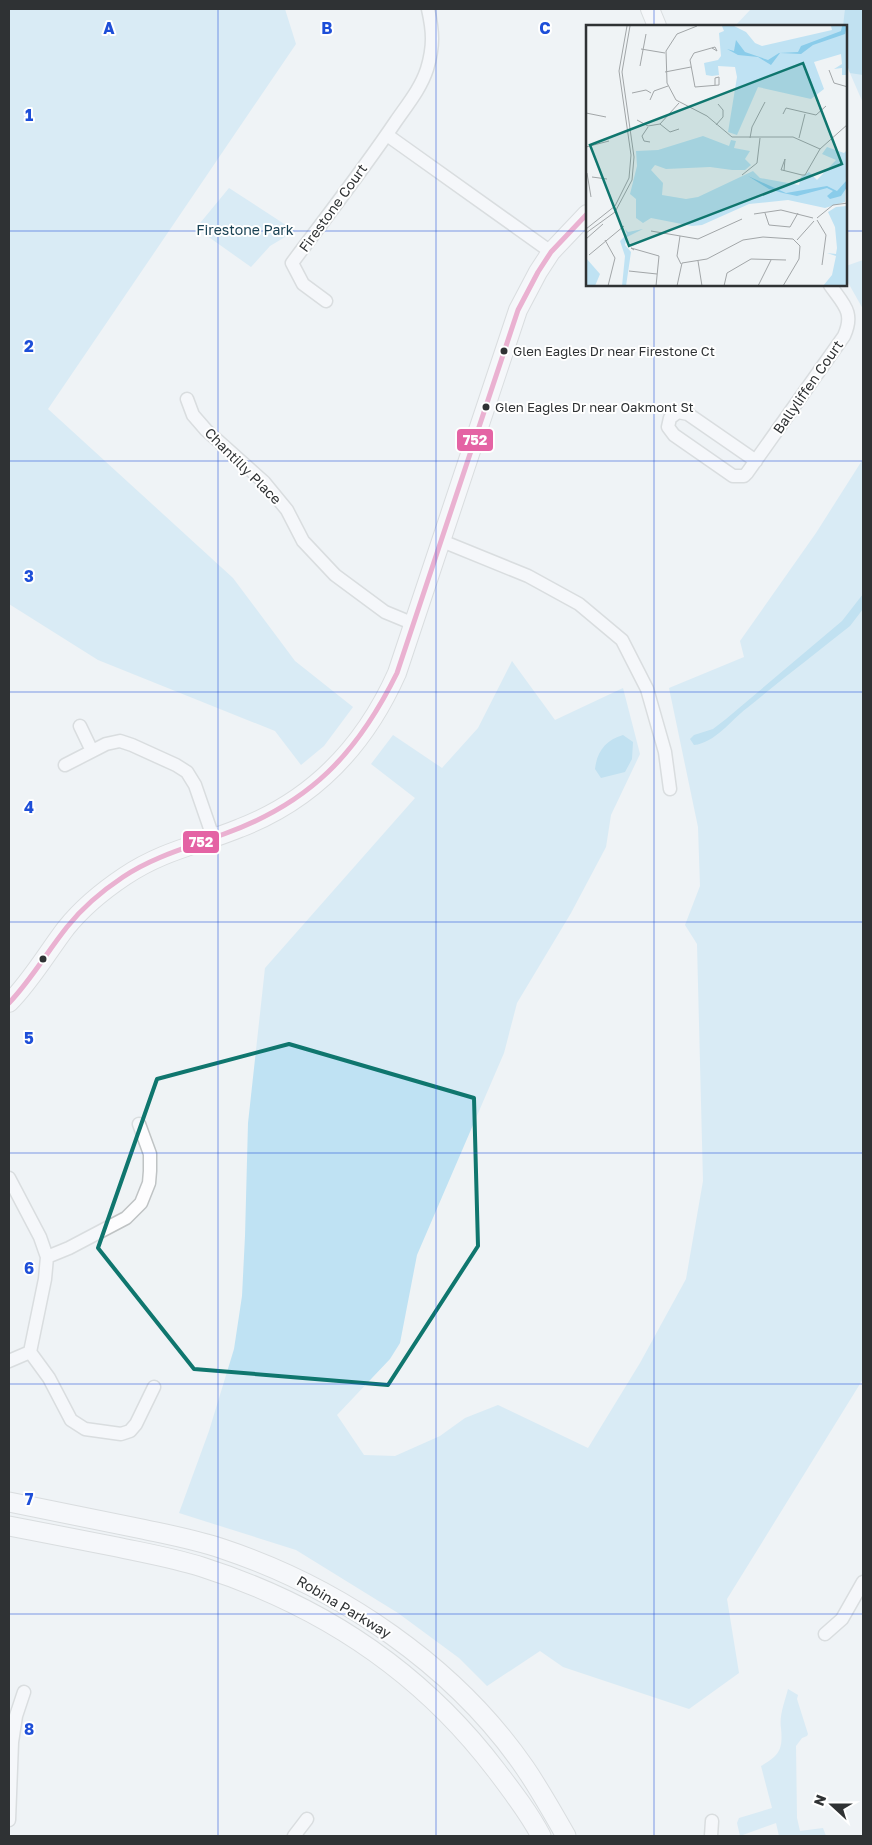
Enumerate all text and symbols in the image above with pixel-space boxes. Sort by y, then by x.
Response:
text: A [103,18,115,38]
text: B [321,18,333,38]
text: C [539,18,551,38]
inset map [586,25,847,286]
text: 1 [25,105,33,125]
street label: Firestone Court [295,160,370,255]
park label: Firestone Park [196,221,294,238]
text: 2 [24,336,34,356]
street label: Ballyliffen Court [769,337,846,437]
place label: Glen Eagles Dr near Firestone Ct [513,343,715,359]
marker: Glen Eagles Dr near Firestone Ct [499,346,509,356]
place label: Glen Eagles Dr near Oakmont St [495,399,694,415]
marker: Glen Eagles Dr near Oakmont St [481,402,491,412]
street label: Chantilly Place [202,424,285,507]
line badge: 752 [456,428,494,452]
text: 752 [463,431,488,448]
text: 3 [24,566,34,586]
text: 4 [24,797,34,817]
line badge: 752 [182,830,220,854]
text: 752 [189,833,214,850]
unlabelled marker [38,954,48,964]
text: 5 [24,1028,34,1048]
text: 6 [24,1258,34,1278]
text: 7 [25,1489,34,1509]
street label: Robina Parkway [294,1572,395,1642]
text: 8 [24,1719,34,1739]
north arrow [807,1780,857,1830]
text: N [810,1792,829,1808]

